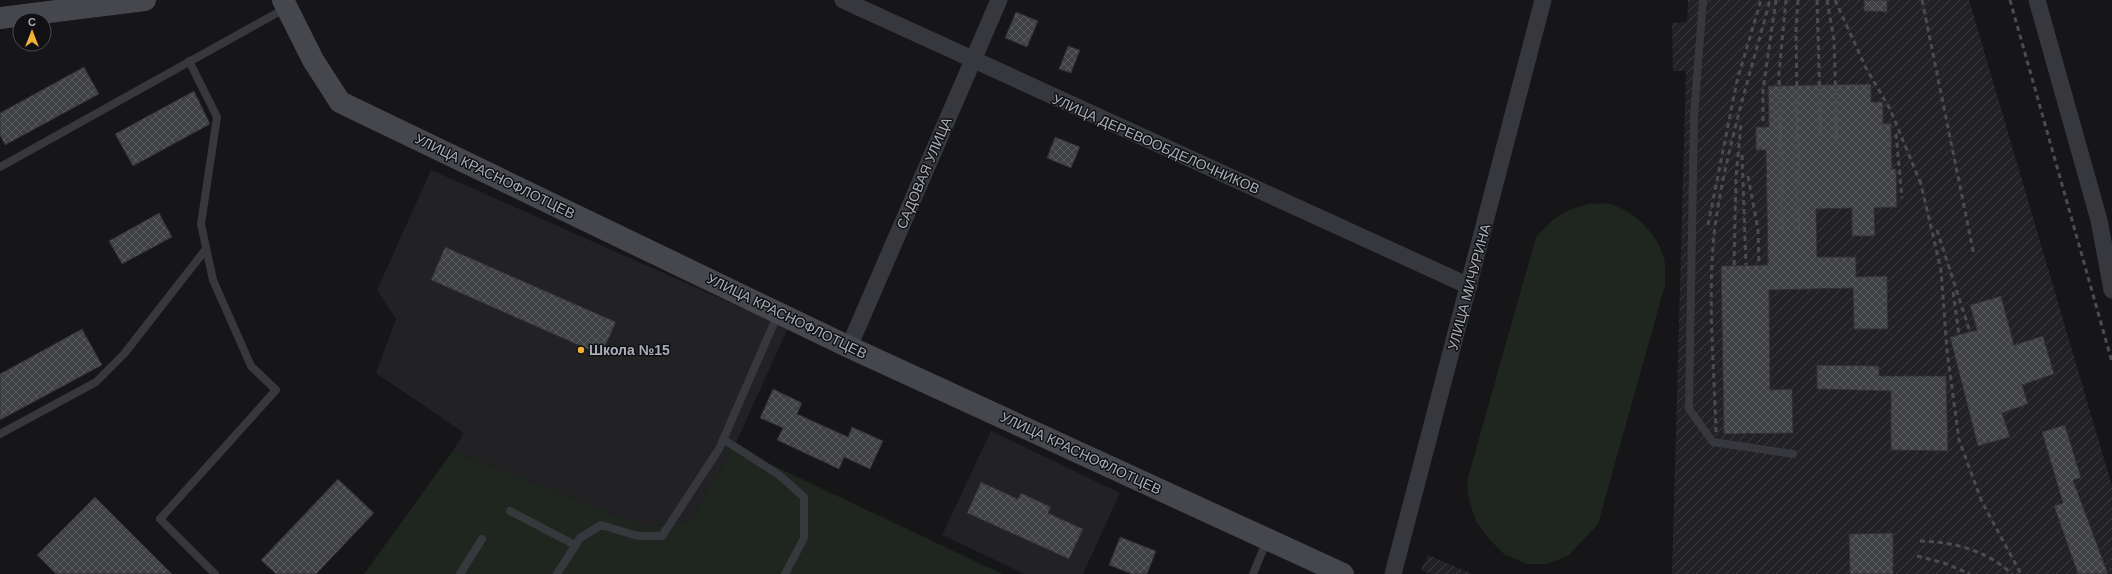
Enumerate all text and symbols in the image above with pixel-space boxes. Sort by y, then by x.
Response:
north arrow [12,12,52,52]
text: С [28,16,36,28]
street label: УЛИЦА ДЕРЕВООБДЕЛОЧНИКОВ [1050,91,1262,197]
street label: САДОВАЯ УЛИЦА [893,114,955,231]
street label: УЛИЦА КРАСНОФЛОТЦЕВ [412,130,578,222]
street label: УЛИЦА МИЧУРИНА [1444,221,1494,352]
street label: УЛИЦА КРАСНОФЛОТЦЕВ [704,270,870,362]
place label: Школа №15 [589,342,670,358]
marker: Школа №15 [576,345,586,355]
street label: УЛИЦА КРАСНОФЛОТЦЕВ [998,409,1164,497]

